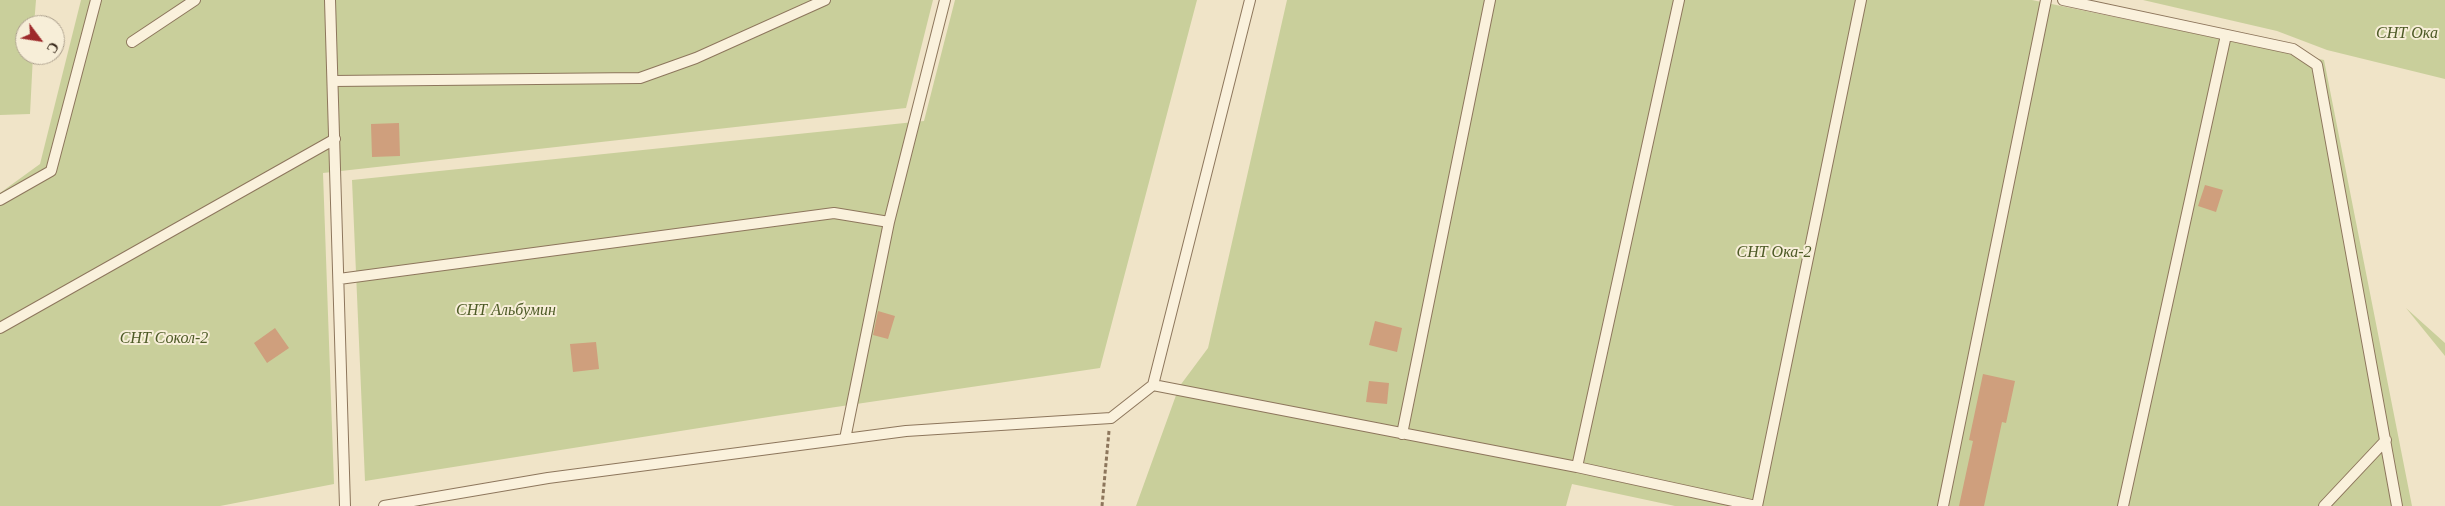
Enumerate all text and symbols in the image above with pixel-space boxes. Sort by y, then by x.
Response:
north arrow [15,15,65,65]
park label: СНТ Ока [2376,24,2438,44]
text: С [43,39,61,56]
park label: СНТ Ока-2 [1736,243,1812,263]
park label: СНТ Альбумин [456,301,556,321]
park label: СНТ Сокол-2 [120,329,208,349]

